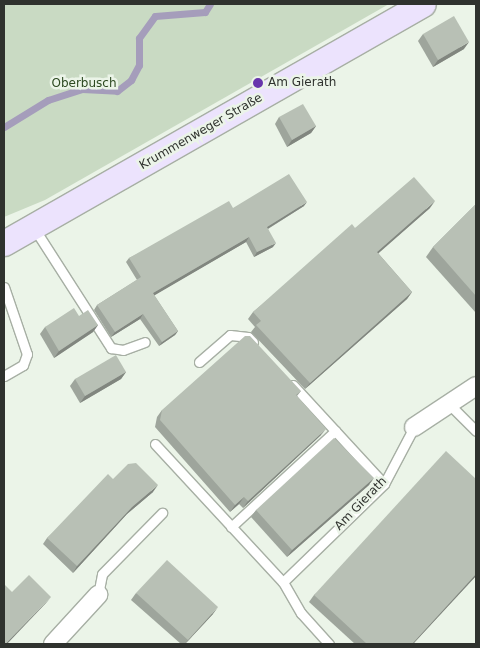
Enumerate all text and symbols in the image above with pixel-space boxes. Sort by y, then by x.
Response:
place label: Am Gierath [268,76,336,90]
park label: Oberbusch [51,77,117,91]
marker: Am Gierath [252,77,264,89]
street label: Krummenweger Straße [137,91,265,173]
street label: Am Gierath [332,474,390,534]

